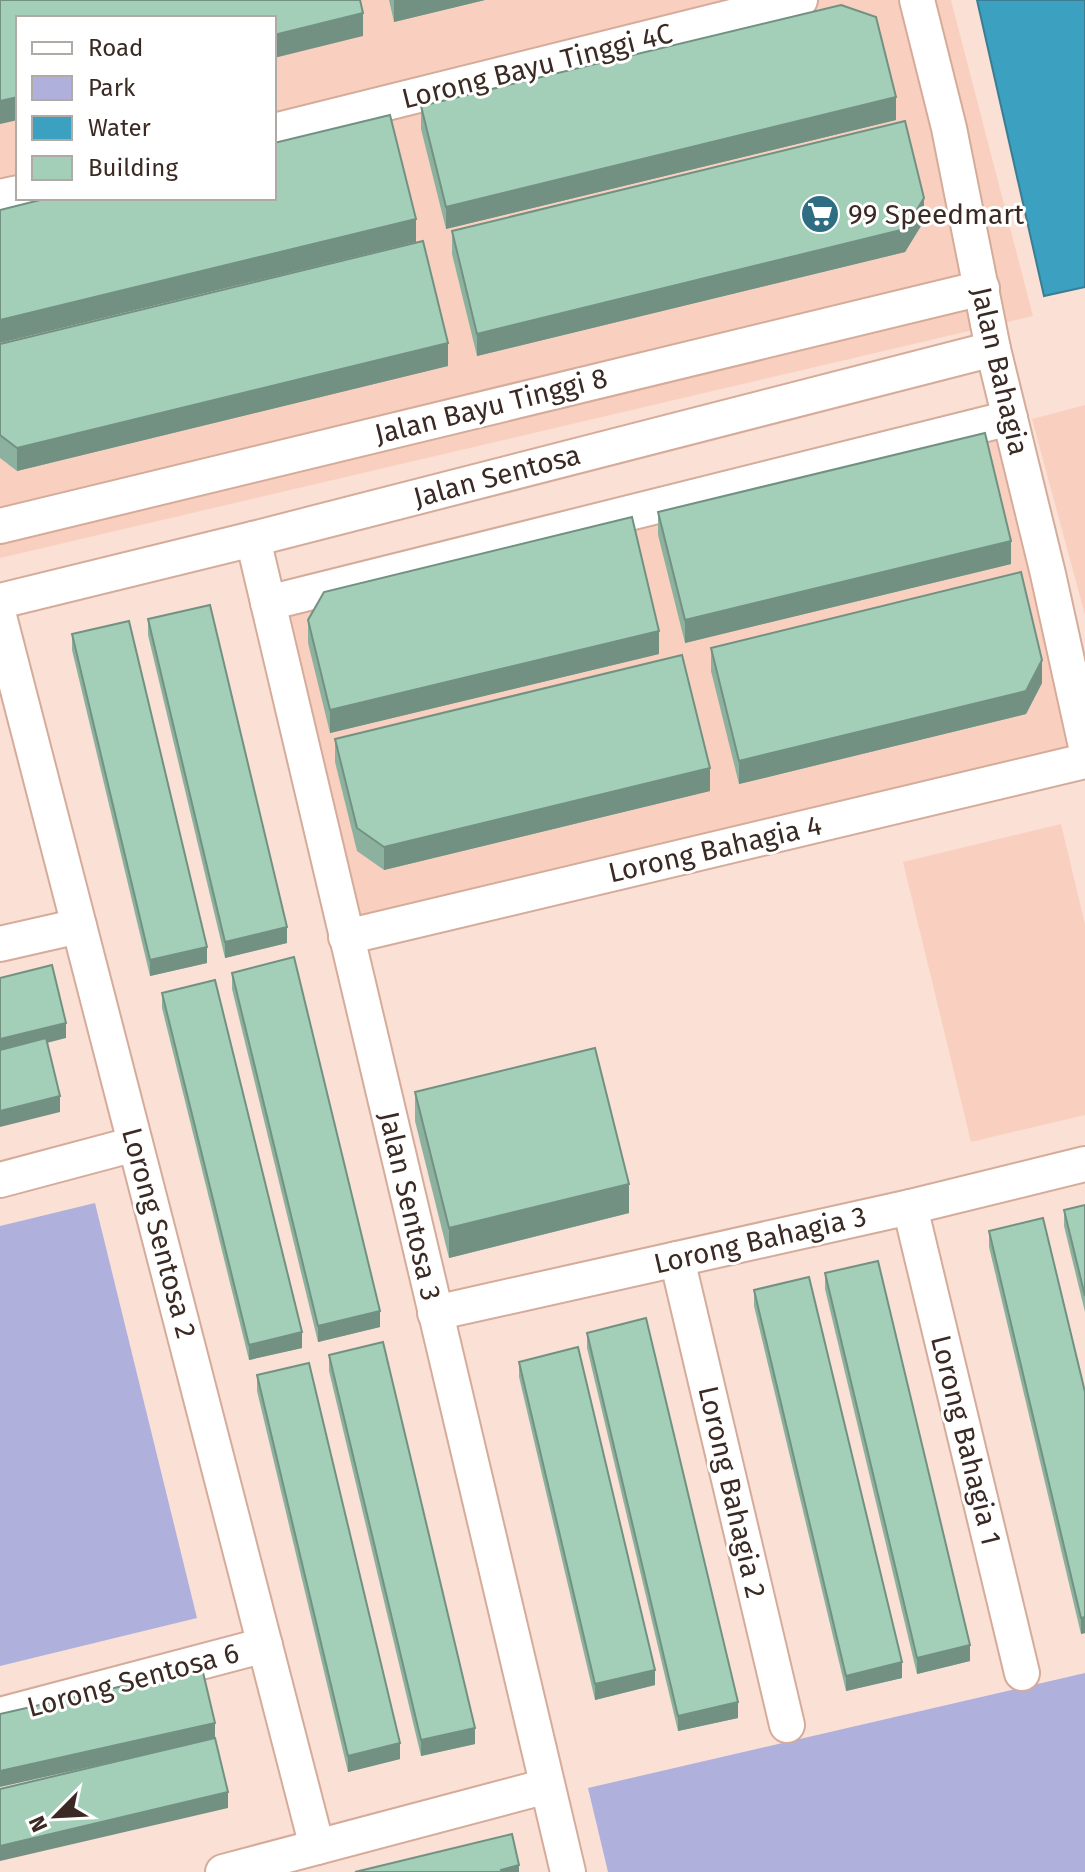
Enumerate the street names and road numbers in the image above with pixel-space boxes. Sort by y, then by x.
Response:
street label: Lorong Bayu Tinggi 4C [398,16,676,116]
street label: Jalan Bahagia [965,284,1035,458]
street label: Jalan Bayu Tinggi 8 [371,361,611,451]
street label: Jalan Sentosa [410,438,584,514]
street label: Lorong Bahagia 4 [605,808,825,890]
street label: Jalan Sentosa 3 [372,1108,448,1304]
street label: Lorong Sentosa 2 [115,1124,203,1342]
street label: Lorong Bahagia 3 [651,1200,869,1280]
street label: Lorong Bahagia 1 [924,1332,1008,1548]
street label: Lorong Bahagia 2 [692,1383,772,1601]
street label: Lorong Sentosa 6 [24,1636,242,1724]

